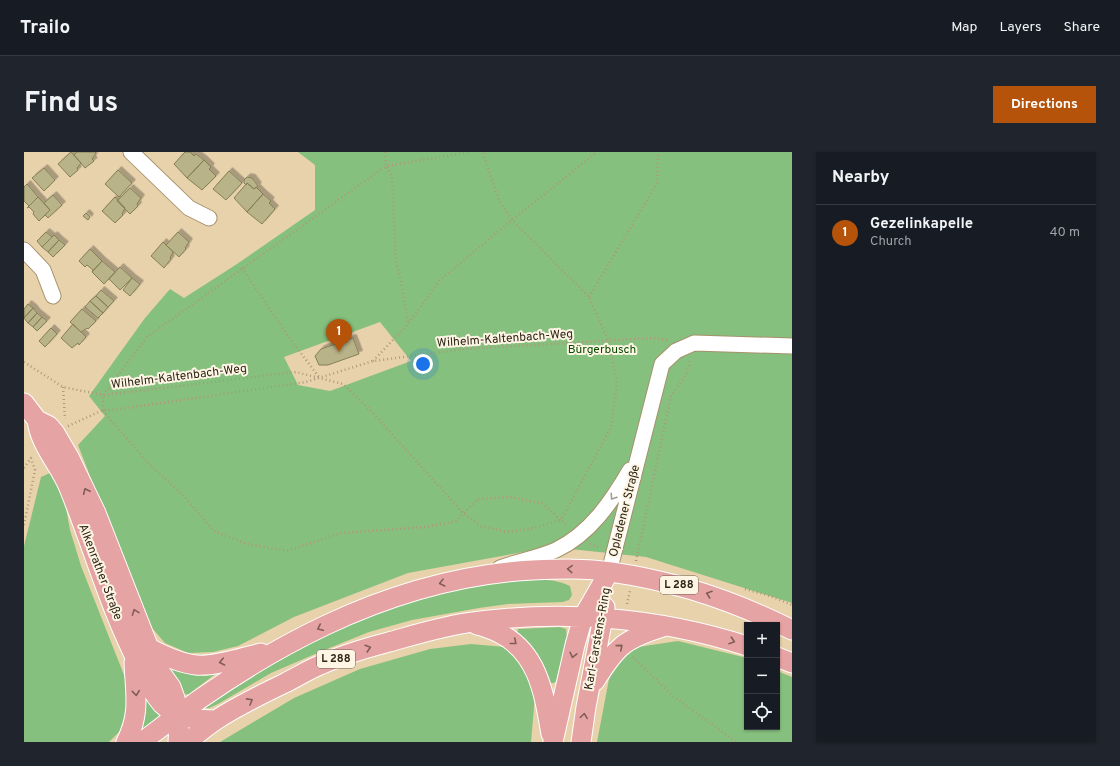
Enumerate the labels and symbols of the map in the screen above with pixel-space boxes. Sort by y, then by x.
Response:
pin: 1 [326,319,352,352]
street label: Wilhelm-Kaltenbach-Weg [436,326,574,352]
park label: Bürgerbusch [568,342,636,358]
your location [413,354,433,374]
street label: Wilhelm-Kaltenbach-Weg [110,361,248,393]
street label: Opladener Straße [606,463,644,559]
one-way arrow [83,488,91,495]
one-way arrow [611,492,618,499]
street label: Alkenrather Straße [74,522,126,622]
one-way arrow [567,565,573,574]
road number: L 288 [660,576,698,594]
one-way arrow [439,579,445,587]
street label: Karl-Carstens-Ring [581,587,615,691]
one-way arrow [705,591,712,599]
one-way arrow [131,609,139,616]
one-way arrow [317,623,324,631]
one-way arrow [728,637,735,645]
one-way arrow [509,638,516,645]
one-way arrow [365,644,372,653]
one-way arrow [615,645,623,652]
road number: L 288 [317,650,355,668]
one-way arrow [569,652,577,658]
one-way arrow [219,657,225,665]
one-way arrow [131,690,140,696]
one-way arrow [246,698,253,706]
one-way arrow [579,713,588,719]

